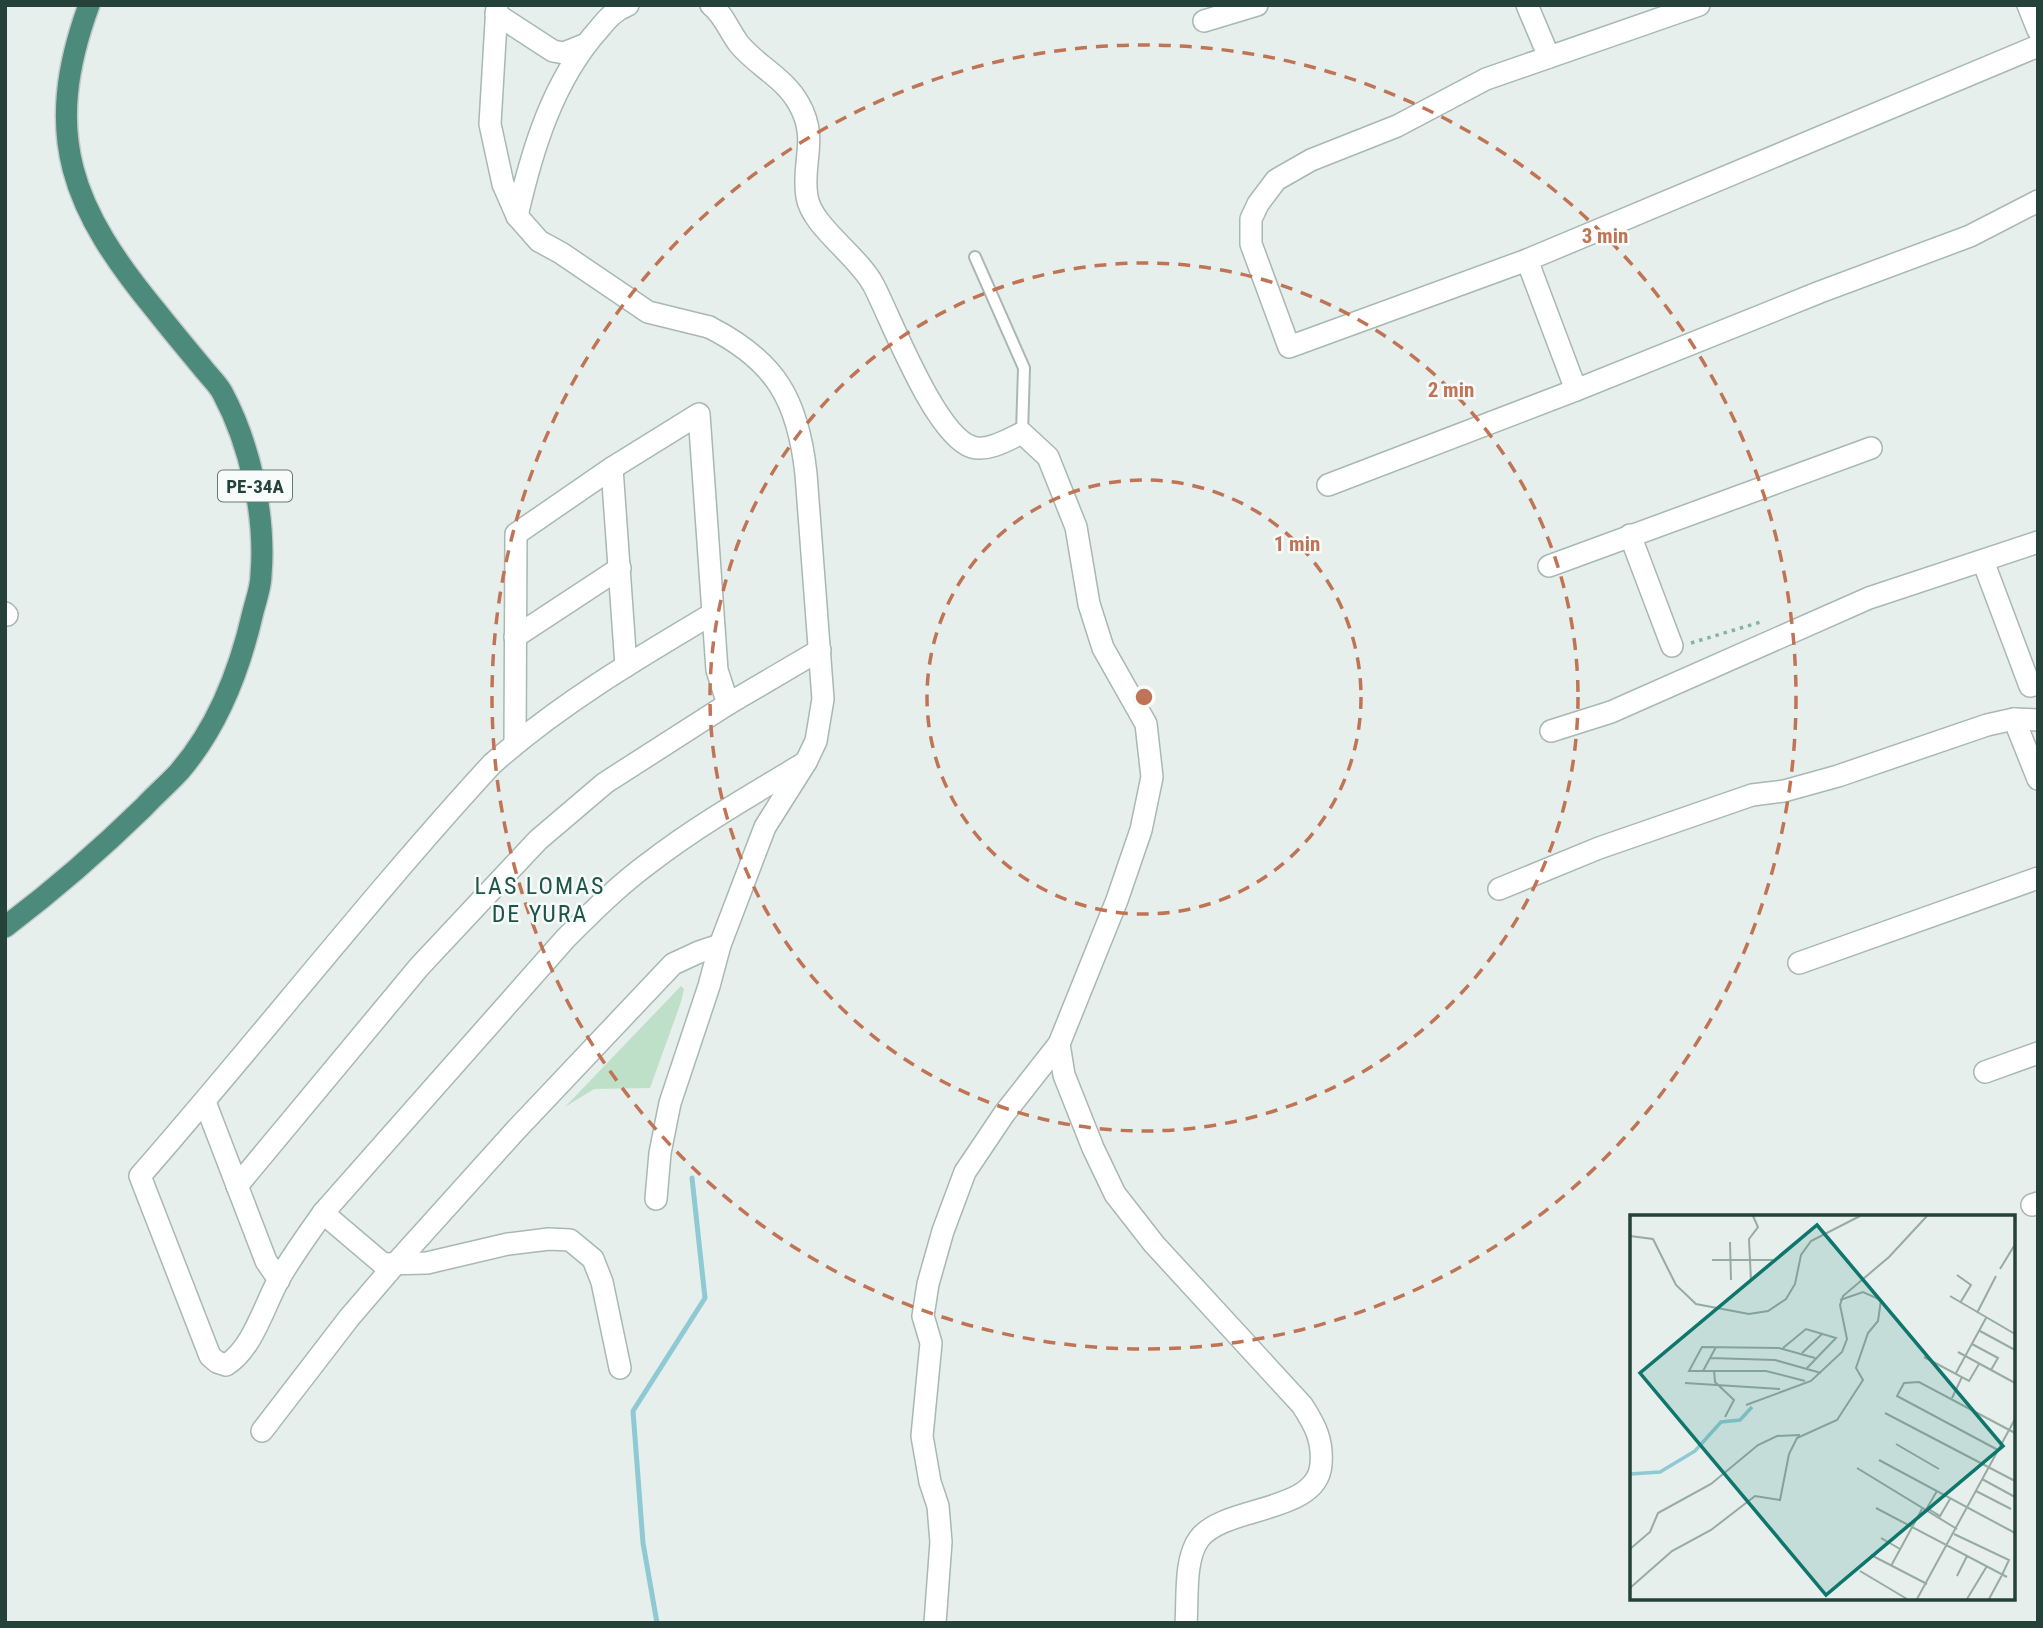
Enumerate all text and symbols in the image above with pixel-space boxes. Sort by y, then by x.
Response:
text: 3 min [1582,224,1628,248]
text: 2 min [1428,378,1474,402]
road number: PE-34A [218,471,292,502]
text: 1 min [1274,532,1320,556]
centre of rings [1132,685,1156,709]
district label: LAS LOMAS DE YURA [474,872,606,928]
inset map [1630,1215,2015,1600]

